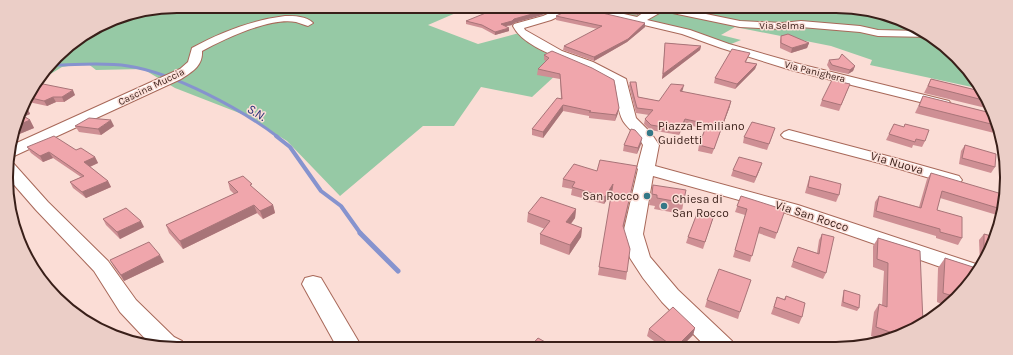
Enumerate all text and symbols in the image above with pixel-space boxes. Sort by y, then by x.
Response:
street label: Via Selma [759,20,805,32]
street label: Via Panighera [783,59,847,85]
street label: Cascina Muccia [116,66,187,108]
water label: S.N. [245,101,269,124]
place label: Piazza Emiliano Guidetti [658,119,745,147]
marker: Piazza Emiliano Guidetti [645,128,655,138]
street label: Via Nuova [869,149,925,177]
place label: San Rocco [582,189,639,203]
marker: San Rocco [642,191,652,201]
place label: Chiesa di San Rocco [672,192,729,220]
street label: Via San Rocco [773,198,851,234]
marker: Chiesa di San Rocco [659,201,669,211]

